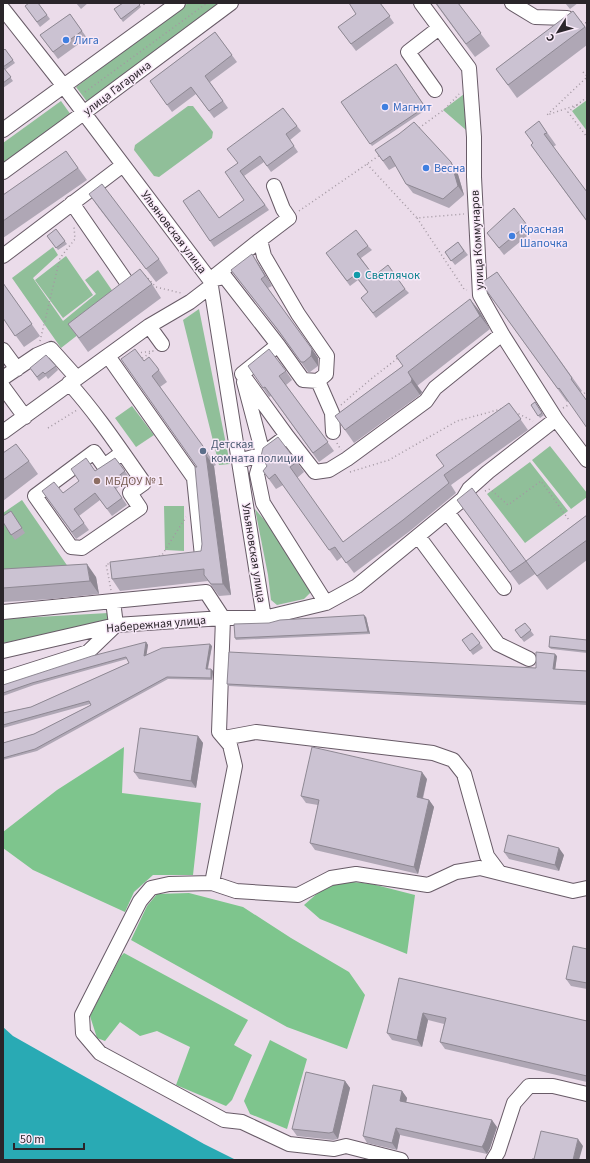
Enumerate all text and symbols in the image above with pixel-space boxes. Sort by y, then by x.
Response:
north arrow [538,12,578,52]
text: С [542,30,558,45]
place label: Лига [74,32,99,49]
marker: Лига [61,35,71,45]
street label: улица Гагарина [80,57,155,120]
place label: Магнит [393,99,432,116]
marker: Магнит [380,102,390,112]
place label: Весна [434,160,465,177]
marker: Весна [421,163,431,173]
street label: Ульяновская улица [137,187,211,277]
street label: улица Коммунаров [466,190,489,290]
place label: Красная Шапочка [520,221,568,252]
marker: Красная Шапочка [507,231,517,241]
place label: Светлячок [365,267,420,284]
marker: Светлячок [352,270,362,280]
place label: Детская комната полиции [211,436,304,467]
marker: Детская комната полиции [198,446,208,456]
place label: МБДОУ № 1 [105,473,164,490]
marker: МБДОУ № 1 [92,476,102,486]
street label: Ульяновская улица [237,502,270,604]
street label: Набережная улица [105,612,207,637]
scale bar [14,1125,84,1151]
text: 50 m [20,1131,44,1148]

